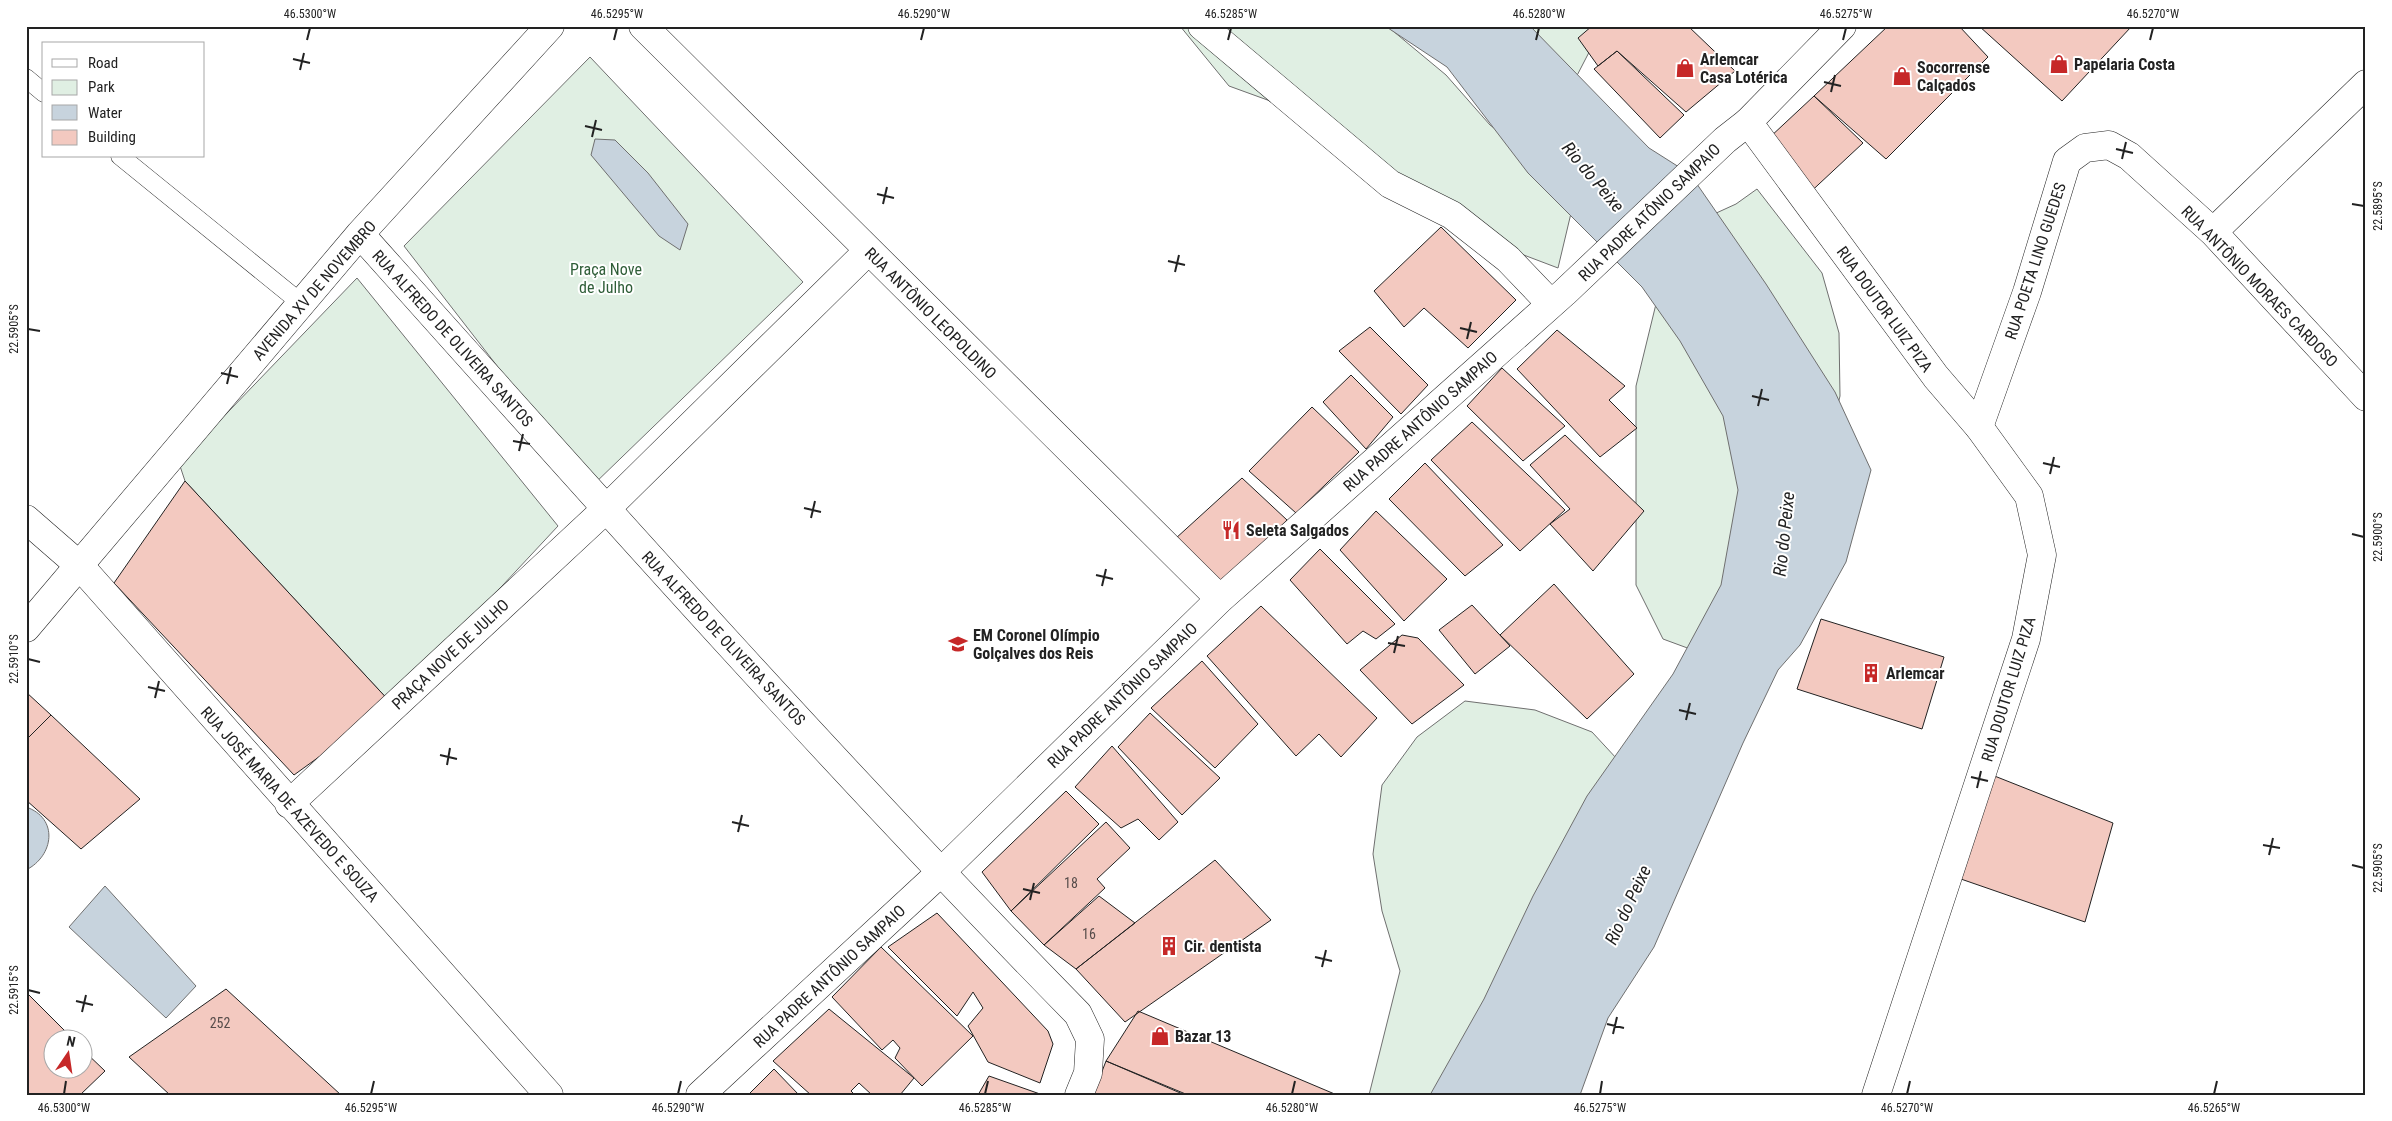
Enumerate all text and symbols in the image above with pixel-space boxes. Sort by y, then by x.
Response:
text: 46.5300°W [284,7,336,21]
text: 46.5295°W [591,7,643,21]
text: 46.5290°W [898,7,950,21]
text: 46.5285°W [1205,7,1257,21]
text: 46.5280°W [1513,7,1565,21]
text: 46.5275°W [1820,7,1872,21]
text: 46.5270°W [2127,7,2179,21]
legend [42,42,205,158]
place label: Arlemcar Casa Lotérica [1700,50,1788,87]
shop icon: Papelaria Costa [2048,53,2070,75]
text: Road [88,54,118,72]
place label: Papelaria Costa [2074,55,2176,74]
shop icon: Arlemcar Casa Lotérica [1674,57,1696,79]
place label: Socorrense Calçados [1917,58,1990,95]
shop icon: Socorrense Calçados [1891,65,1913,87]
text: Park [88,78,115,96]
text: Water [88,104,123,122]
text: Building [88,128,136,146]
water label: Rio do Peixe [1558,137,1629,216]
street label: RUA PADRE ATÔNIO SAMPAIO [1574,139,1724,285]
street label: RUA POETA LINO GUEDES [2001,180,2070,342]
text: 22.5895°S [2371,181,2385,231]
street label: RUA ANTÔNIO MORAES CARDOSO [2177,201,2343,371]
street label: AVENIDA XV DE NOVEMBRO [249,217,380,364]
street label: RUA ANTÔNIO LEOPOLDINO [861,243,1001,383]
street label: RUA DOUTOR LUIZ PIZA [1833,243,1937,376]
street label: RUA ALFREDO DE OLIVEIRA SANTOS [368,246,537,431]
park label: Praça Nove de Julho [570,260,642,297]
text: 22.5905°S [7,304,21,354]
street label: RUA PADRE ANTÔNIO SAMPAIO [1339,346,1501,496]
water label: Rio do Peixe [1769,491,1798,577]
text: 22.5900°S [2371,512,2385,562]
restaurant icon: Seleta Salgados [1220,519,1242,541]
place label: Seleta Salgados [1246,521,1349,540]
street label: RUA ALFREDO DE OLIVEIRA SANTOS [638,547,809,729]
street label: PRAÇA NOVE DE JULHO [388,595,513,714]
street label: RUA DOUTOR LUIZ PIZA [1977,614,2040,764]
street label: RUA PADRE ANTÔNIO SAMPAIO [1043,618,1201,772]
place label: EM Coronel Olímpio Golçalves dos Reis [973,626,1100,663]
school or university icon: EM Coronel Olímpio Golçalves dos Reis [947,633,969,655]
text: 22.5910°S [7,634,21,684]
building icon: Arlemcar [1860,662,1882,684]
place label: Arlemcar [1886,664,1945,683]
street label: RUA JOSÉ MARIA DE AZEVEDO E SOUZA [197,703,382,906]
text: 22.5905°S [2371,843,2385,893]
water label: Rio do Peixe [1600,862,1655,948]
house number: 18 [1064,875,1078,891]
street label: RUA PADRE ANTÔNIO SAMPAIO [749,900,909,1052]
house number: 16 [1082,926,1096,942]
building icon: Cir. dentista [1158,935,1180,957]
place label: Cir. dentista [1184,937,1262,956]
text: 22.5915°S [7,965,21,1015]
house number: 252 [210,1015,230,1031]
shop icon: Bazar 13 [1149,1025,1171,1047]
place label: Bazar 13 [1175,1027,1231,1046]
north arrow [42,1028,92,1078]
text: N [65,1033,77,1050]
text: 46.5300°W [38,1101,90,1115]
text: 46.5295°W [345,1101,397,1115]
text: 46.5290°W [652,1101,704,1115]
text: 46.5285°W [959,1101,1011,1115]
text: 46.5280°W [1266,1101,1318,1115]
text: 46.5275°W [1574,1101,1626,1115]
text: 46.5270°W [1881,1101,1933,1115]
text: 46.5265°W [2188,1101,2240,1115]

